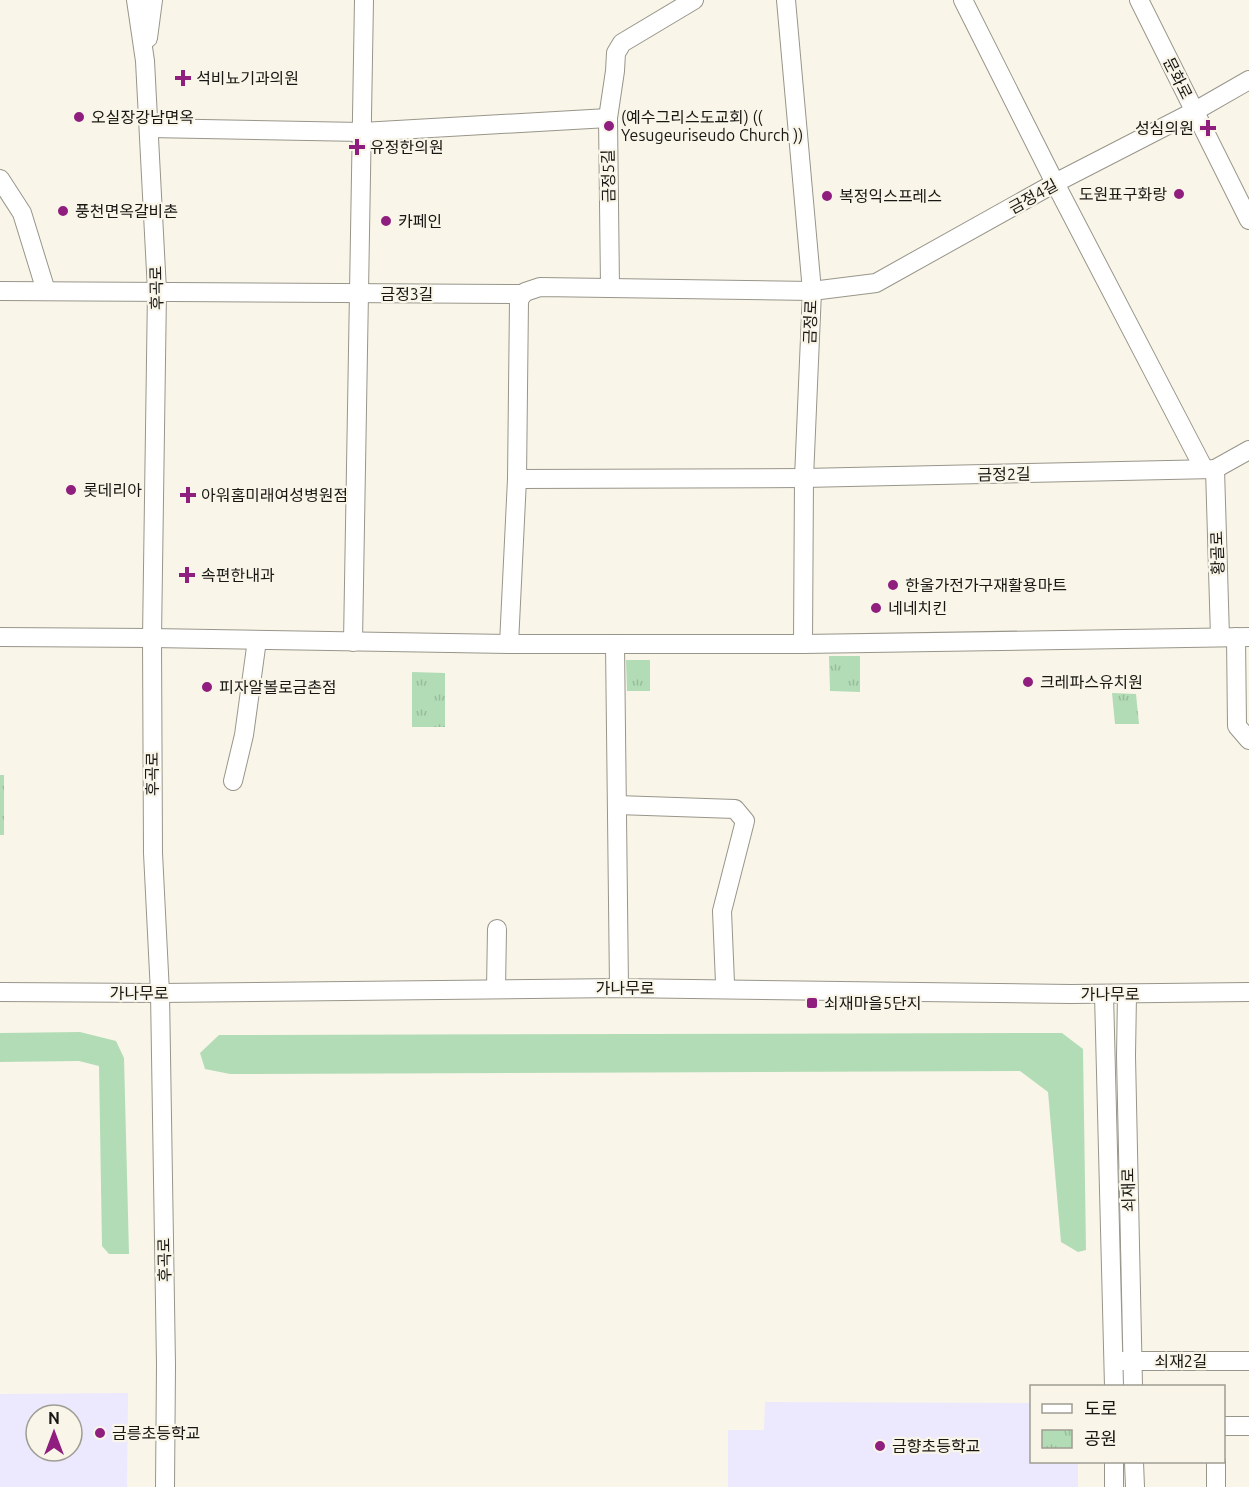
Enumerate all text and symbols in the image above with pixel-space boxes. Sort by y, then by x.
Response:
street label: 문화로 [1160,54,1196,102]
marker: 석비뇨기과의원 [174,69,192,87]
place label: 석비뇨기과의원 [196,69,299,87]
place label: 오실장강남면옥 [91,108,194,126]
place label: (예수그리스도교회) (( Yesugeuriseudo Church )) [621,108,803,145]
marker: 오실장강남면옥 [72,110,86,124]
marker: (예수그리스도교회) (( Yesugeuriseudo Church )) [602,119,616,133]
place label: 성심의원 [1135,119,1194,137]
marker: 성심의원 [1199,119,1217,137]
marker: 유정한의원 [348,138,366,156]
place label: 유정한의원 [370,138,444,156]
street label: 금정5길 [599,149,617,203]
street label: 금정4길 [1005,175,1061,217]
place label: 도원표구화랑 [1079,185,1167,203]
place label: 복정익스프레스 [839,187,942,205]
marker: 도원표구화랑 [1172,187,1186,201]
marker: 복정익스프레스 [820,189,834,203]
place label: 풍천면옥갈비촌 [75,202,178,220]
marker: 풍천면옥갈비촌 [56,204,70,218]
place label: 카페인 [398,212,442,230]
marker: 카페인 [379,214,393,228]
street label: 후곡로 [147,265,165,310]
street label: 금정3길 [380,285,434,303]
street label: 금정로 [800,299,820,344]
street label: 금정2길 [977,465,1031,483]
place label: 롯데리아 [83,481,142,499]
marker: 롯데리아 [64,483,78,497]
marker: 아워홈미래여성병원점 [179,486,197,504]
place label: 아워홈미래여성병원점 [201,486,348,504]
street label: 황골로 [1207,530,1227,575]
marker: 속편한내과 [178,566,196,584]
place label: 속편한내과 [201,566,275,584]
place label: 한울가전가구재활용마트 [905,576,1067,594]
marker: 한울가전가구재활용마트 [886,578,900,592]
place label: 네네치킨 [888,599,947,617]
marker: 네네치킨 [869,601,883,615]
place label: 크레파스유치원 [1040,673,1143,691]
marker: 크레파스유치원 [1021,675,1035,689]
place label: 피자알볼로금촌점 [219,678,337,696]
marker: 피자알볼로금촌점 [200,680,214,694]
street label: 후곡로 [143,752,161,796]
street label: 가나무로 [596,979,655,997]
street label: 가나무로 [110,984,169,1002]
street label: 가나무로 [1081,985,1140,1003]
place label: 쇠재마을5단지 [824,994,921,1012]
marker: 쇠재마을5단지 [805,996,819,1010]
street label: 쇠재로 [1119,1167,1137,1212]
street label: 후곡로 [155,1237,173,1282]
street label: 쇠재2길 [1154,1352,1208,1370]
legend [1030,1385,1225,1463]
text: 도로 [1084,1398,1117,1418]
north arrow [24,1403,84,1463]
text: N [48,1409,60,1427]
place label: 금릉초등학교 [112,1424,200,1442]
marker: 금릉초등학교 [93,1426,107,1440]
text: 공원 [1084,1428,1117,1448]
place label: 금향초등학교 [892,1437,980,1455]
marker: 금향초등학교 [873,1439,887,1453]

